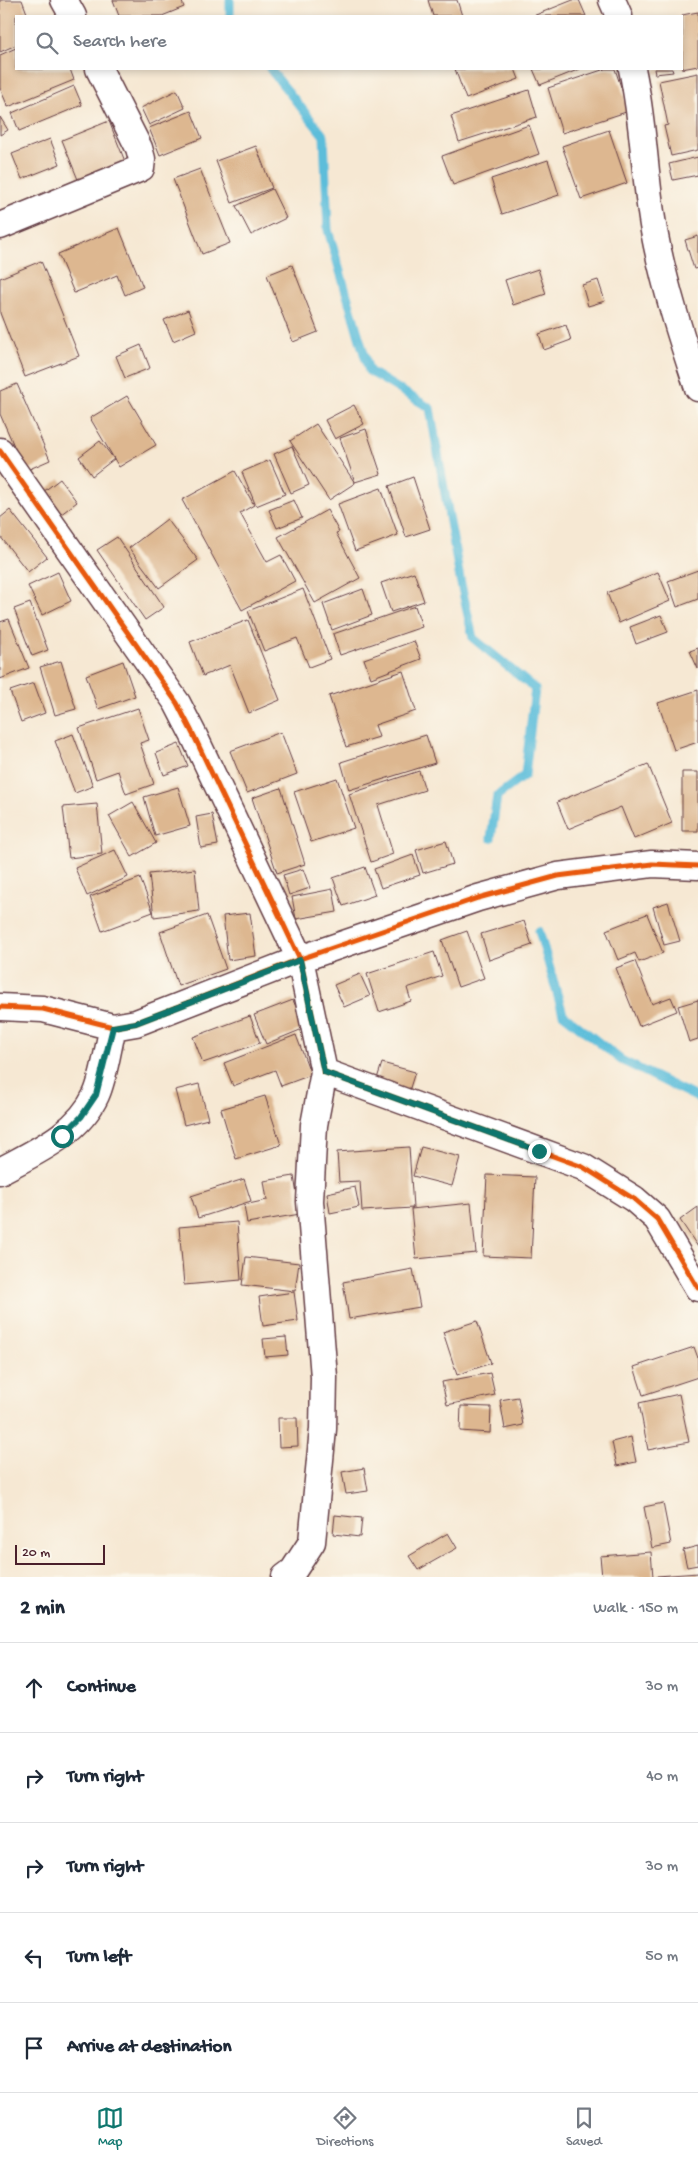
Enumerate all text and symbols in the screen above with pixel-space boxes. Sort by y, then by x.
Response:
search box [15,15,683,70]
icon: search [33,29,61,57]
text: Search here [73,31,167,54]
route start [51,1125,74,1148]
route end [528,1140,551,1163]
scale bar [15,1542,105,1565]
text: 20 m [22,1545,50,1562]
text: 2 min [20,1597,65,1622]
text: Walk · 150 m [593,1600,678,1619]
icon: ahead [20,1674,48,1702]
text: Continue [67,1676,136,1699]
text: 30 m [645,1678,678,1697]
icon: right [20,1764,48,1792]
text: Turn right [67,1766,143,1789]
text: 40 m [646,1768,678,1787]
icon: right [20,1854,48,1882]
text: Turn right [67,1856,143,1879]
text: 30 m [645,1858,678,1877]
icon: left [20,1944,48,1972]
text: Turn left [67,1946,131,1969]
text: 50 m [645,1948,678,1967]
icon: arrive [20,2034,48,2062]
text: Arrive at destination [67,2036,231,2059]
tab: Map [96,2104,124,2151]
tab: Directions [317,2104,374,2151]
tab: Saved [566,2104,602,2151]

